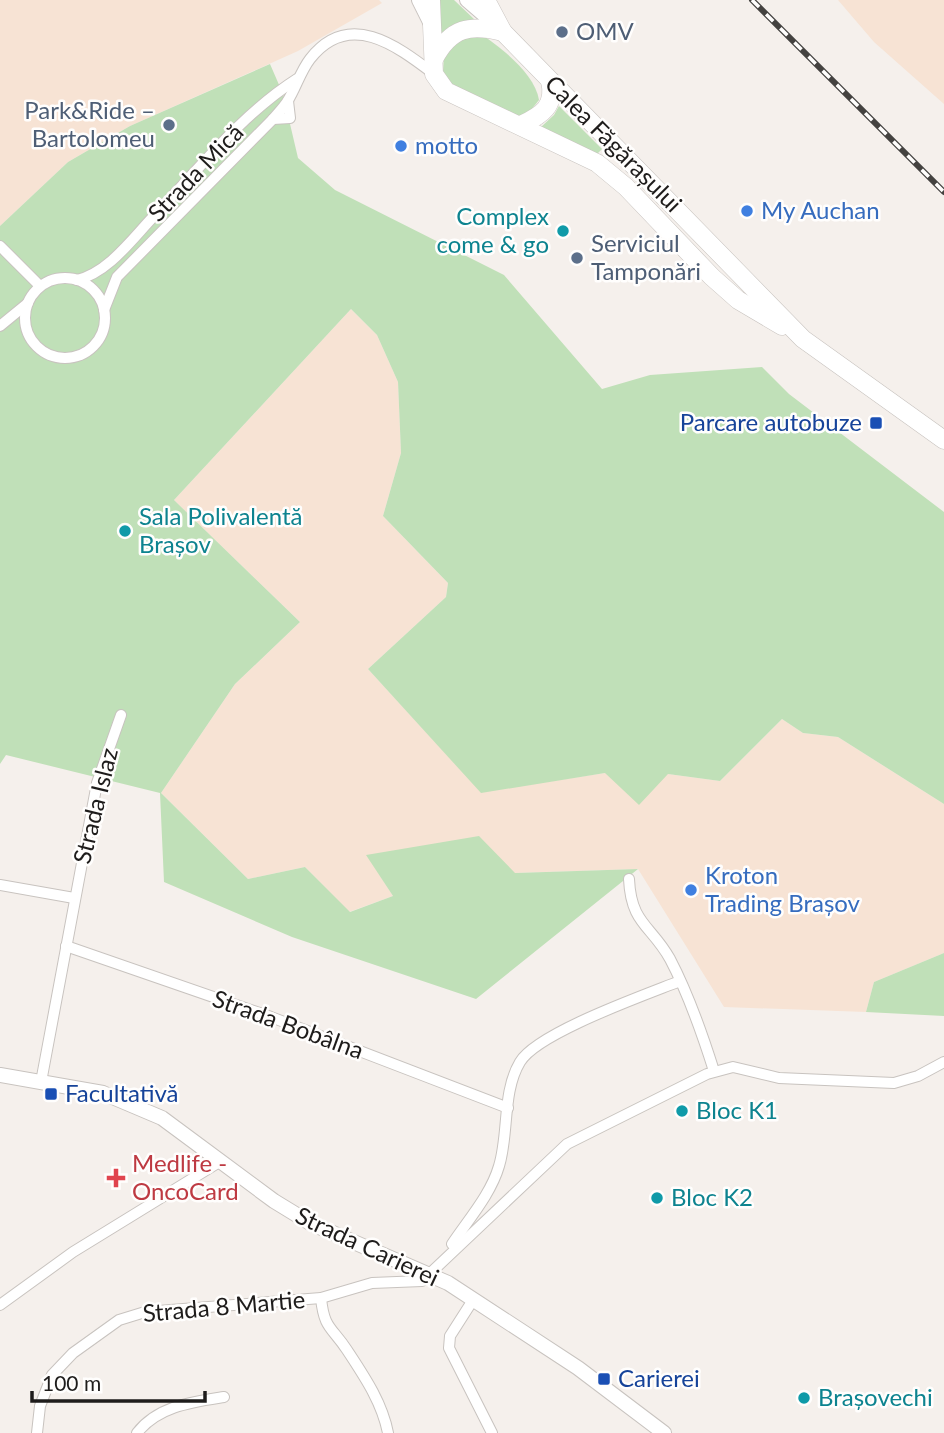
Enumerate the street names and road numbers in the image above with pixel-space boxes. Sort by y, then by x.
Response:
street label: Calea Făgărașului [540,68,689,217]
street label: Strada Mică [141,117,249,227]
street label: Strada Islaz [66,745,123,867]
street label: Strada Bobâlna [209,983,368,1064]
street label: Strada Carierei [291,1200,444,1292]
street label: Strada 8 Martie [141,1284,306,1327]

